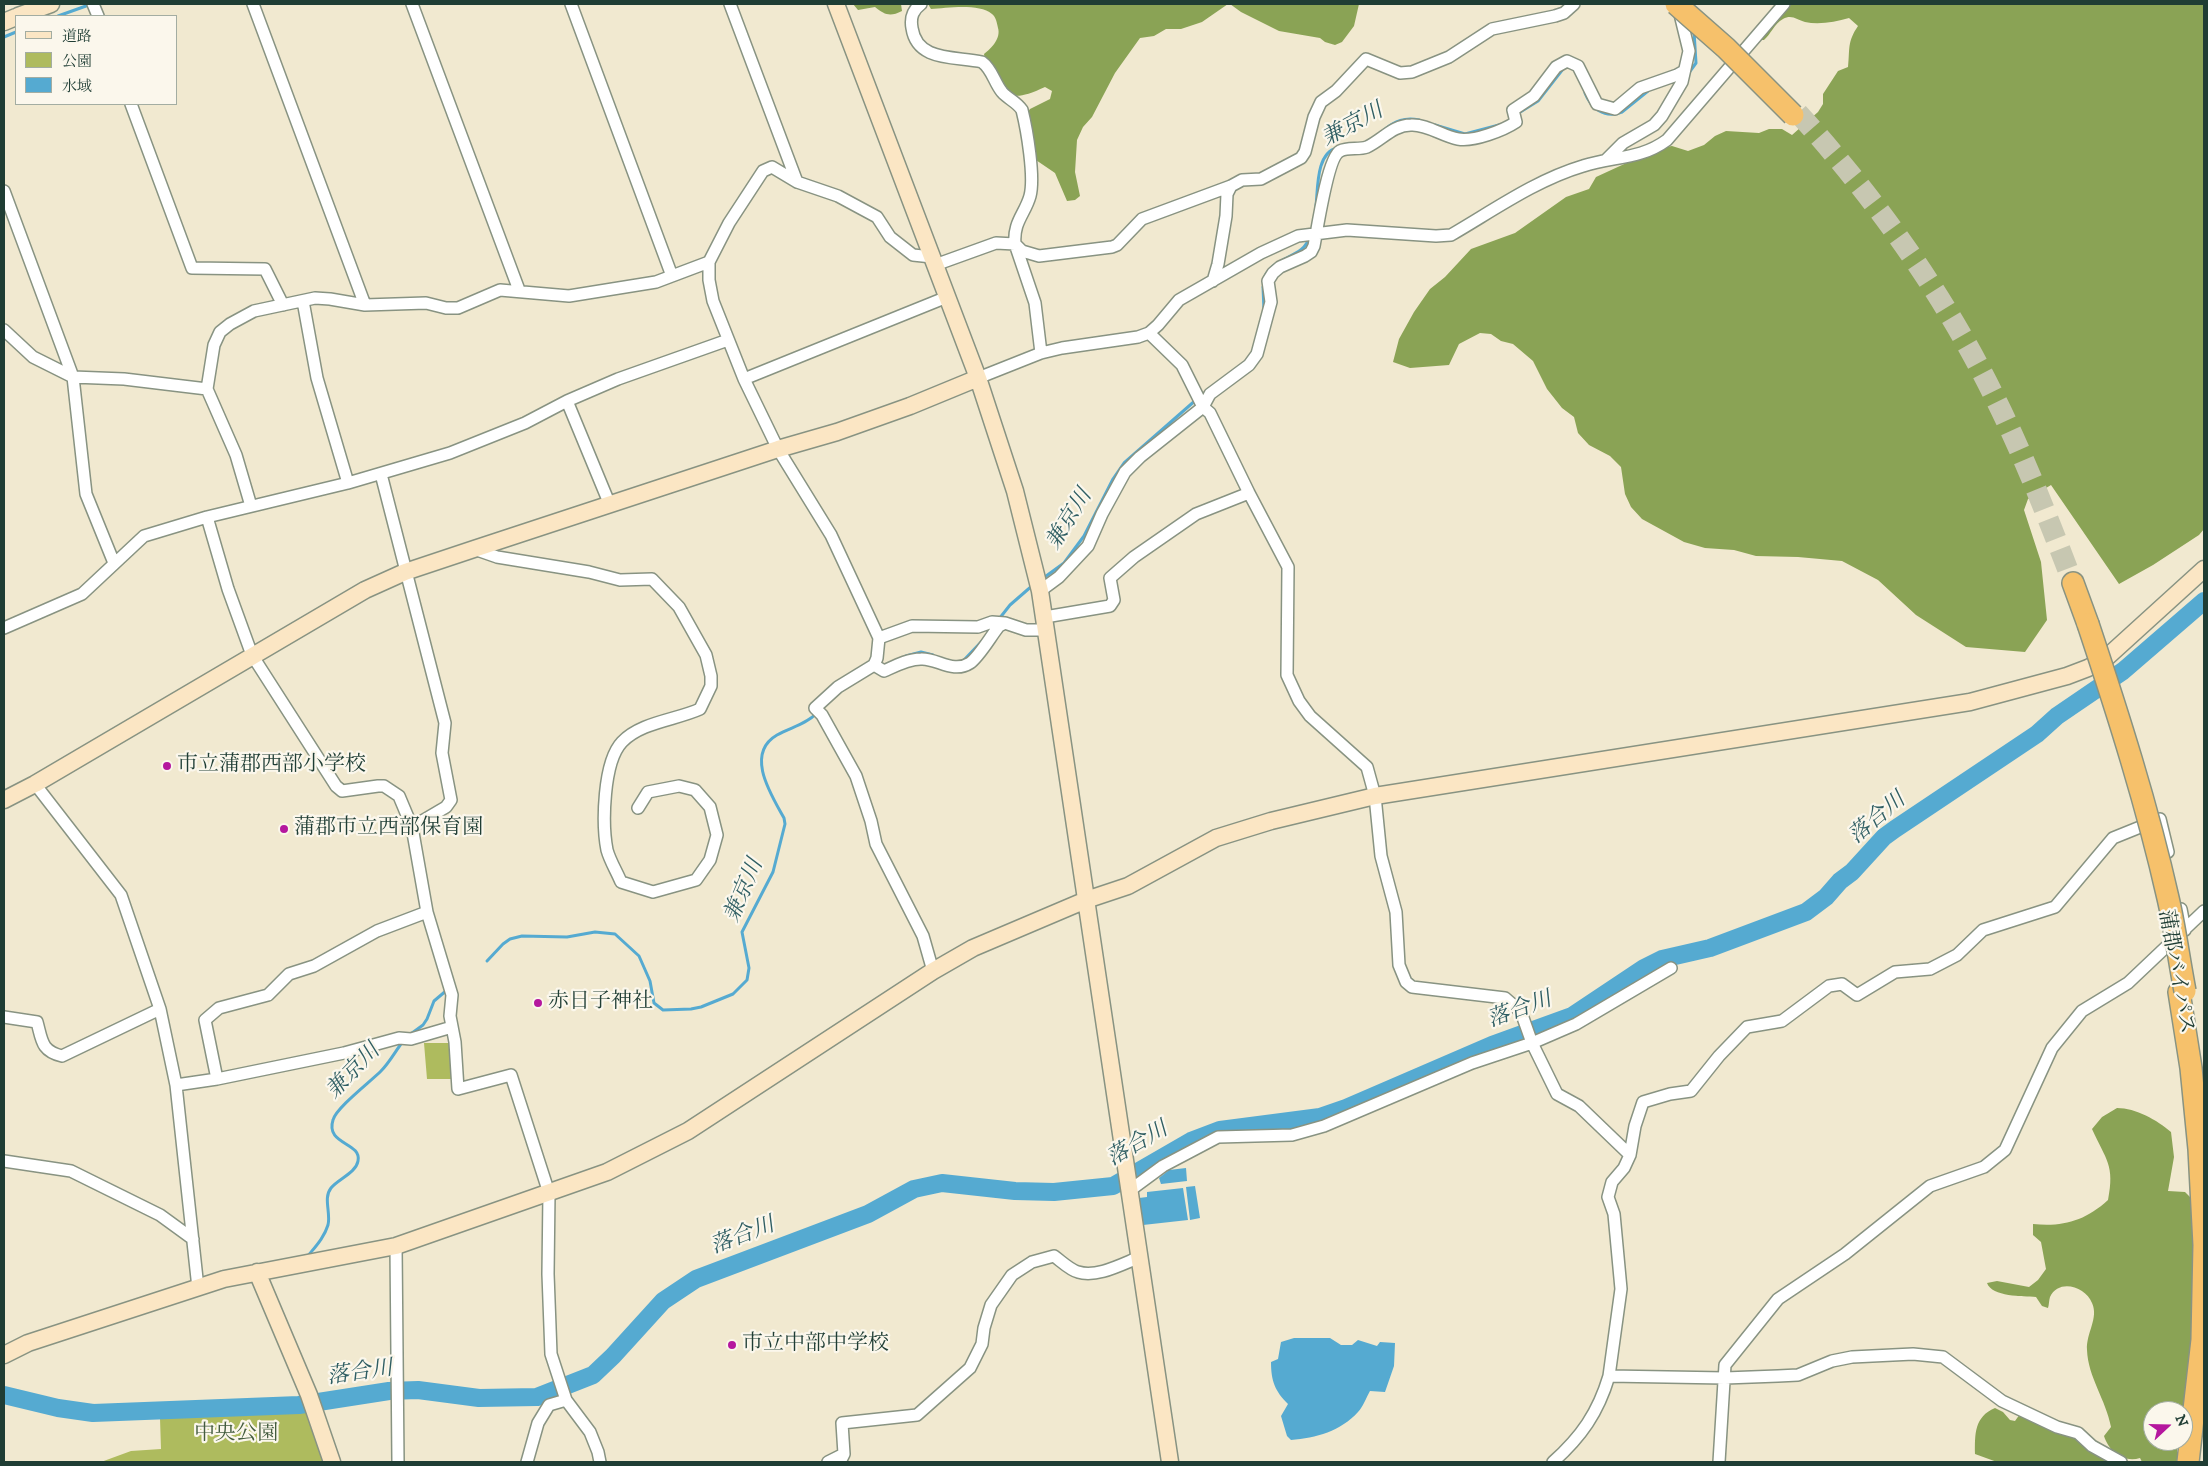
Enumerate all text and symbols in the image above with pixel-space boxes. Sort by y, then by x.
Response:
legend [15,15,178,105]
text: 道路 [62,27,92,46]
text: 公園 [62,52,92,71]
text: 水域 [62,77,92,96]
water label: 兼京川 [1318,99,1388,153]
water label: 兼京川 [1041,485,1099,555]
place label: 市立蒲郡西部小学校 [177,753,366,779]
marker: 市立蒲郡西部小学校 [161,760,173,772]
water label: 落合川 [1844,788,1912,850]
place label: 蒲郡市立西部保育園 [294,816,483,842]
marker: 蒲郡市立西部保育園 [278,823,290,835]
water label: 兼京川 [720,855,770,927]
street label: 蒲郡バイパス [2152,908,2198,1036]
water label: 落合川 [1484,987,1556,1035]
place label: 赤日子神社 [548,990,653,1016]
marker: 赤日子神社 [532,997,544,1009]
water label: 兼京川 [322,1039,386,1105]
water label: 落合川 [1103,1117,1173,1173]
water label: 落合川 [707,1213,779,1261]
place label: 市立中部中学校 [742,1332,889,1358]
marker: 市立中部中学校 [726,1339,738,1351]
water label: 落合川 [325,1356,395,1392]
north arrow [2143,1401,2193,1451]
text: N [2171,1412,2192,1430]
park label: 中央公園 [194,1422,278,1448]

